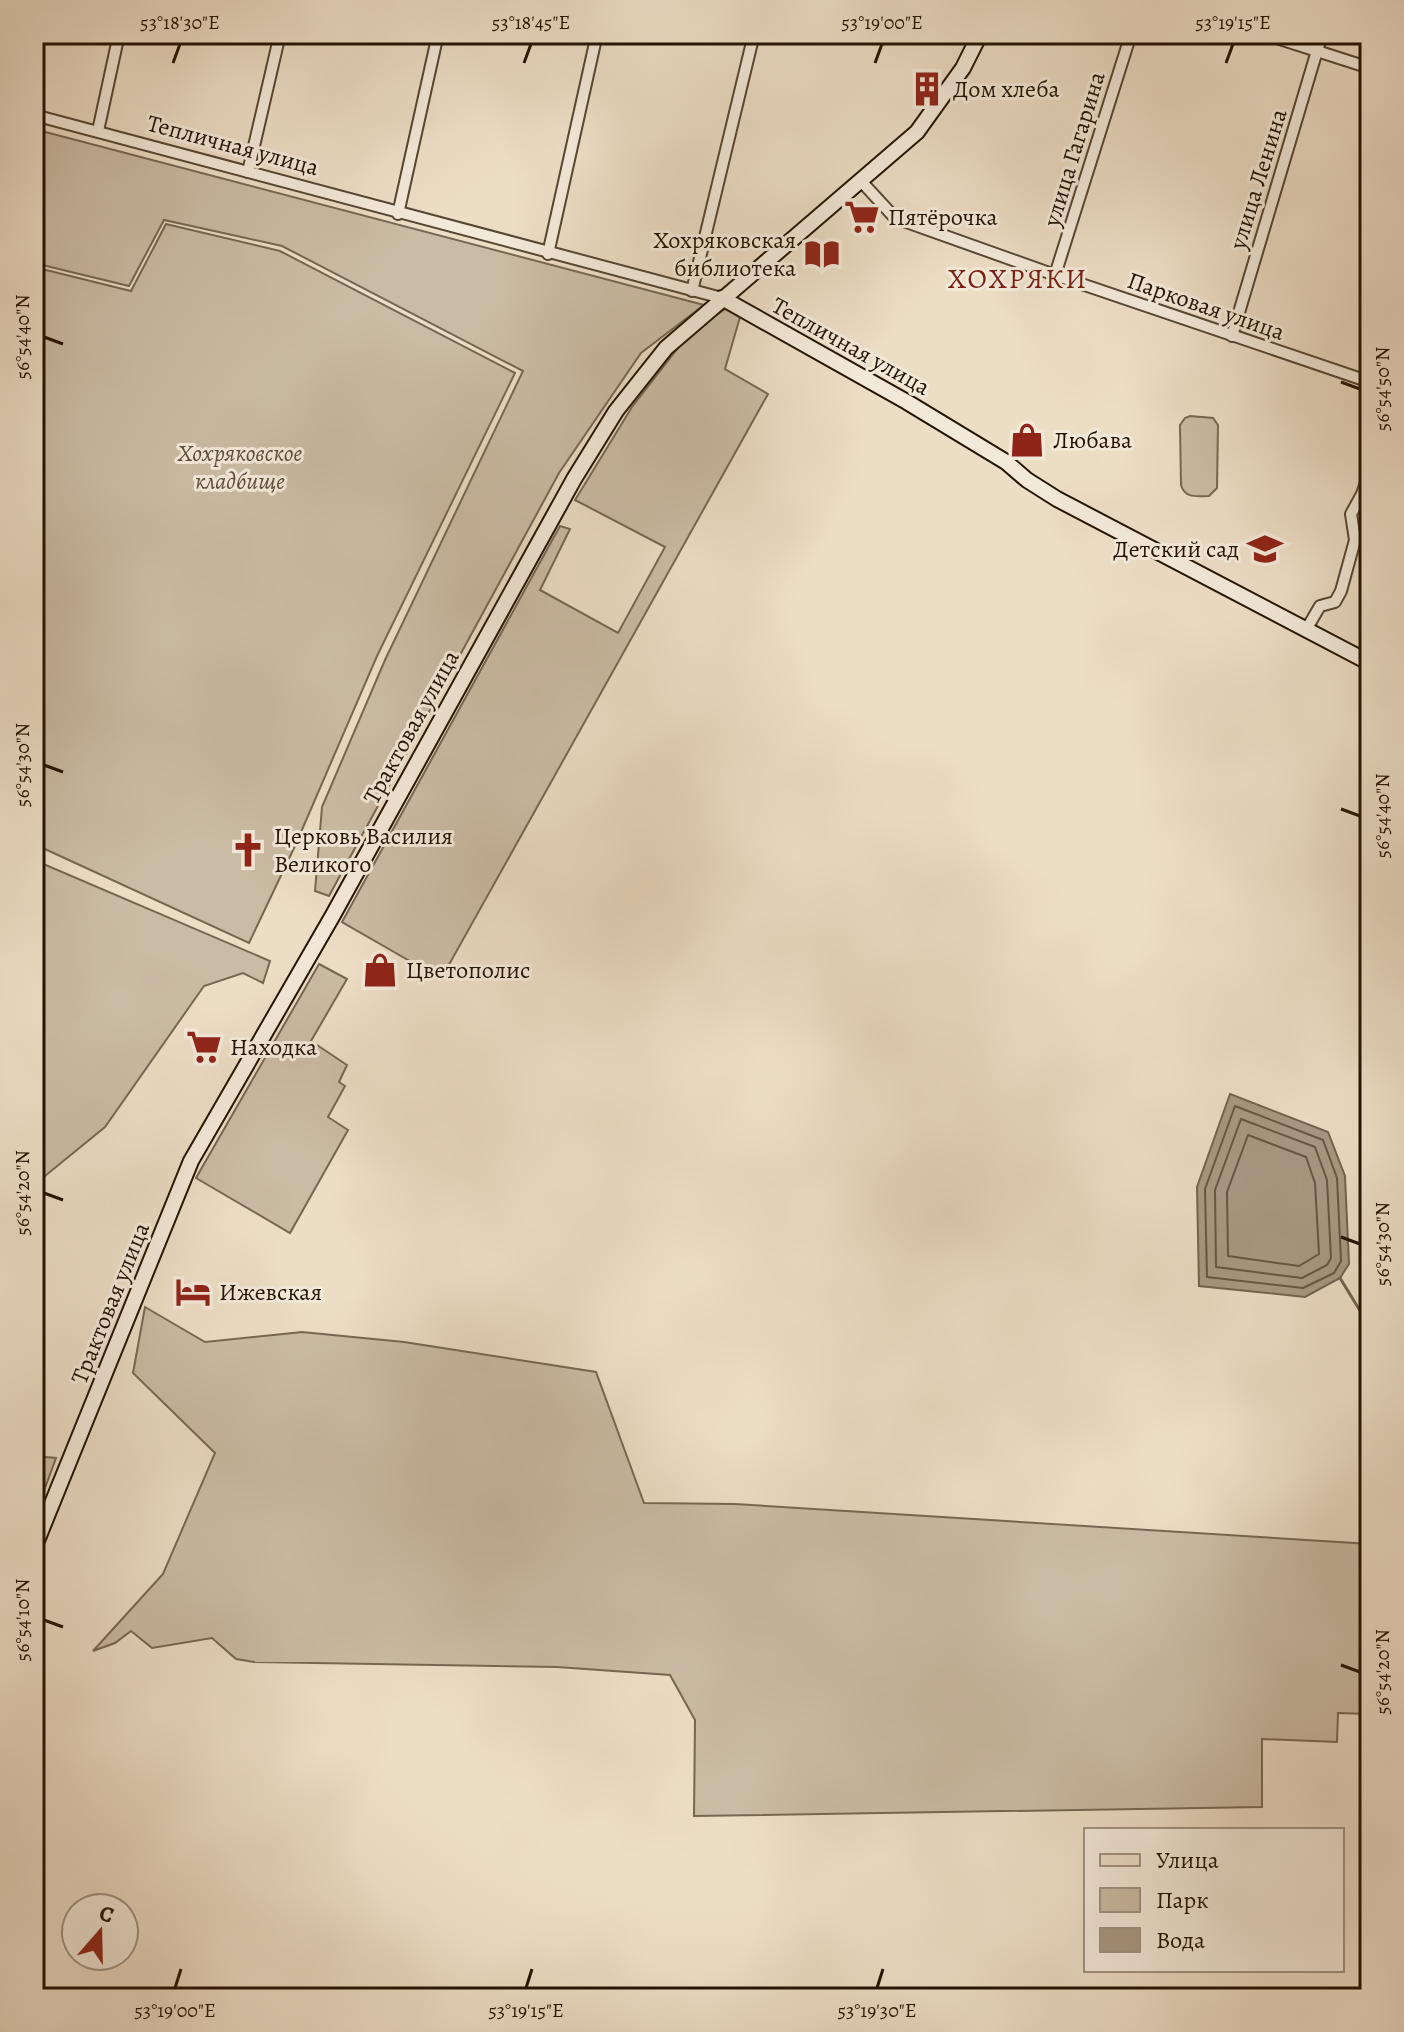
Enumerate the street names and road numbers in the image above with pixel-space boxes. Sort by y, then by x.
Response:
street label: улица Гагарина [1035,68,1113,231]
street label: улица Ленина [1221,105,1295,254]
street label: Тепличная улица [144,107,322,183]
street label: Парковая улица [1123,264,1289,348]
street label: Тепличная улица [766,289,936,403]
street label: Трактовая улица [355,644,467,810]
street label: Трактовая улица [63,1218,157,1388]

